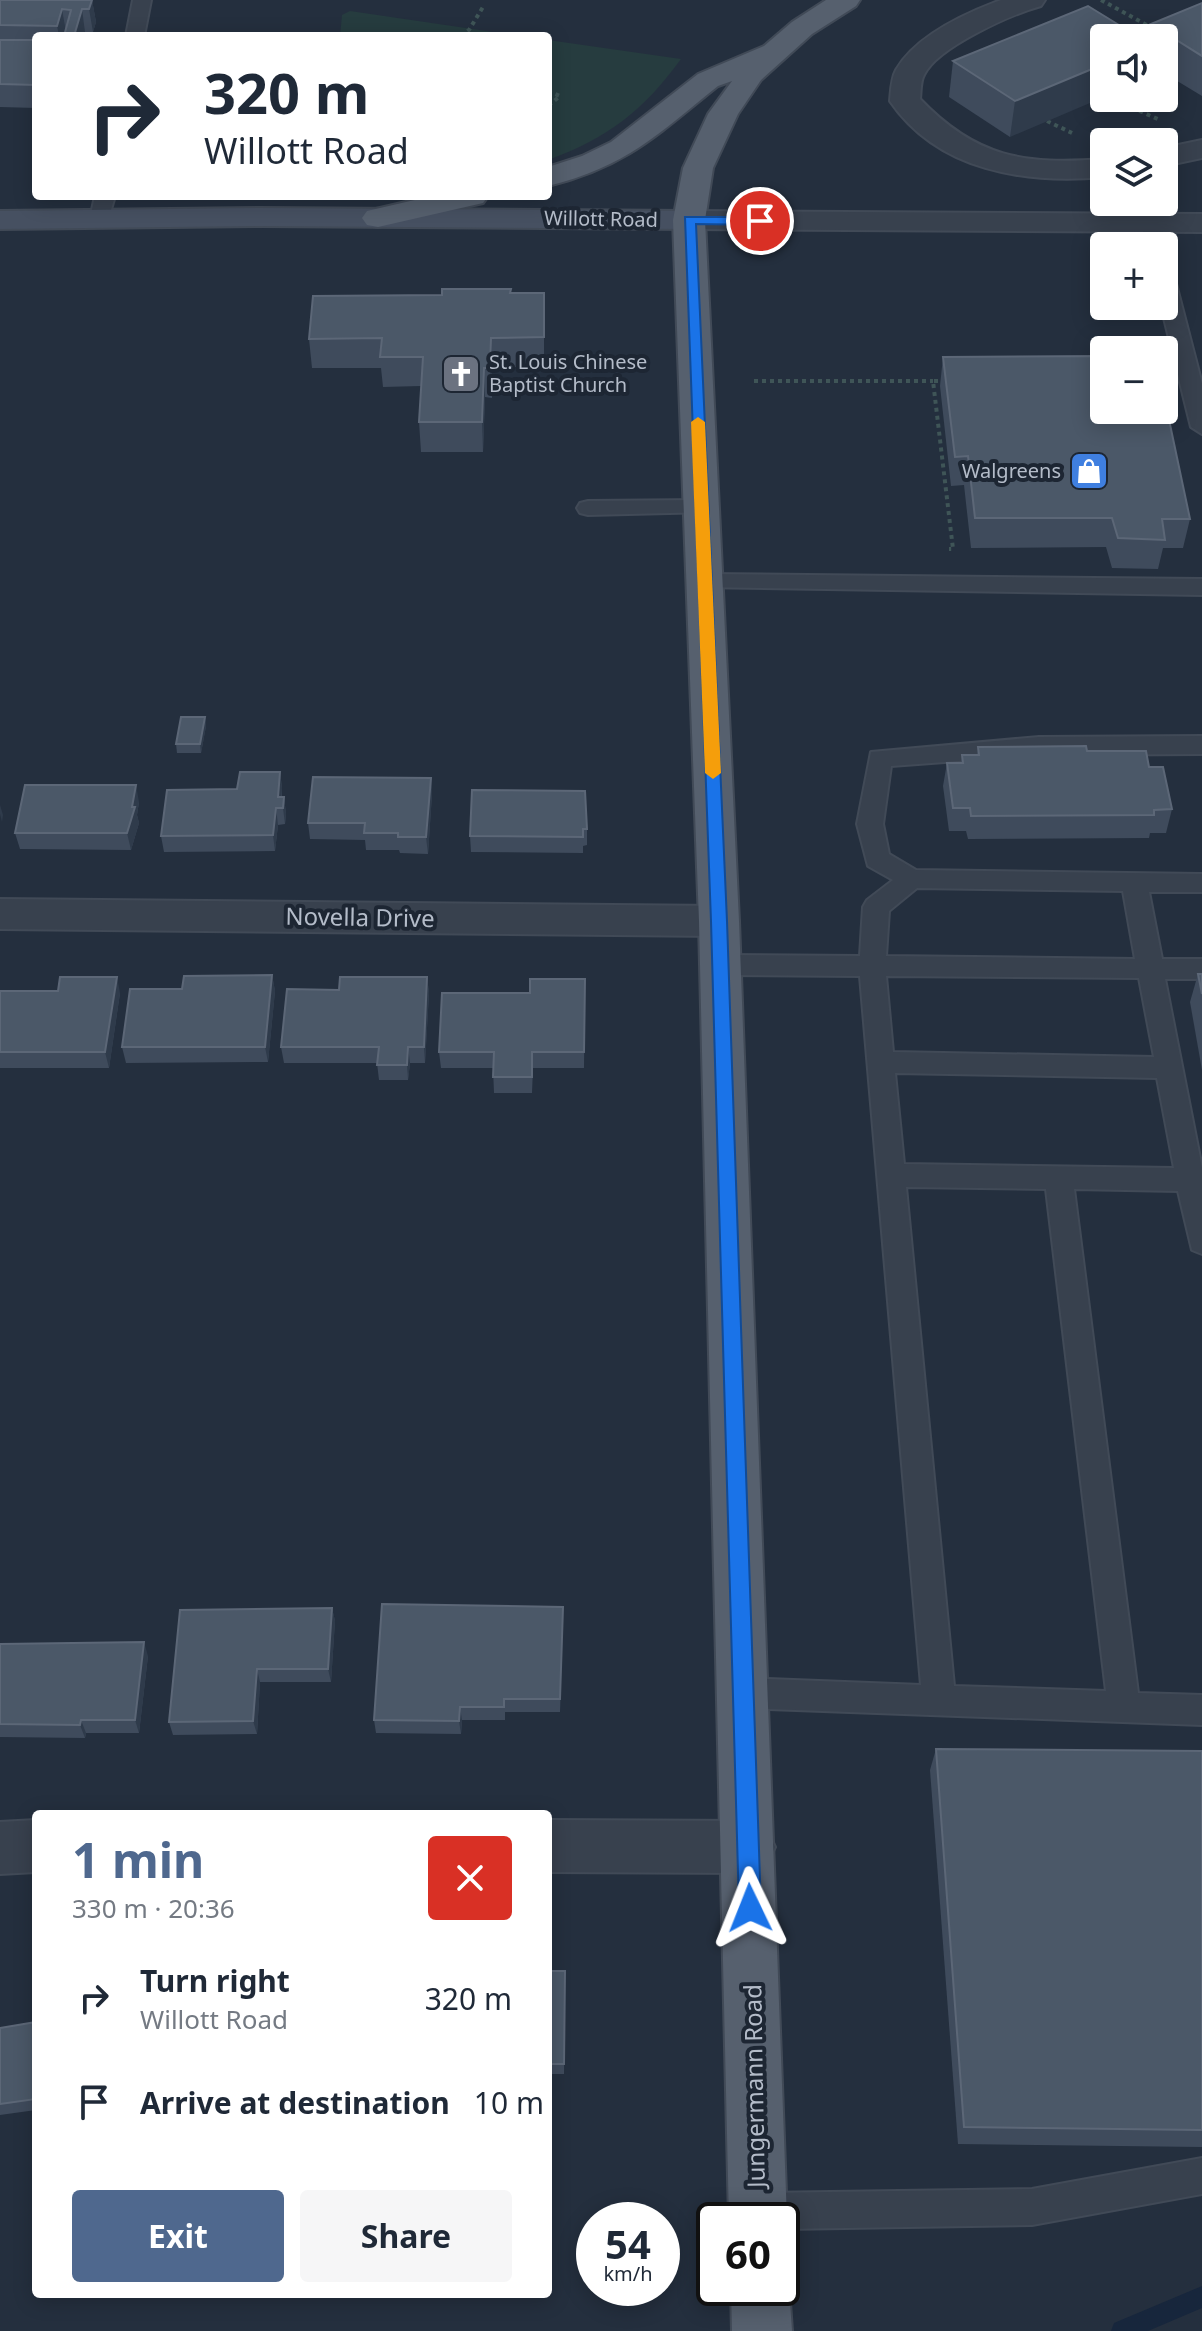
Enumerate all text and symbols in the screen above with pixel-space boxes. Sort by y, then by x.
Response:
map controls [1090,24,1178,424]
button: sound [1090,24,1178,112]
text: 320 m [204,54,369,130]
icon: right [72,64,176,168]
text: Willott Road [204,126,409,175]
button: layers [1090,128,1178,216]
pin [726,187,794,255]
icon: arrive [738,199,782,243]
street label: Willott Road [544,204,658,233]
button: + [1090,232,1178,320]
button: − [1090,336,1178,424]
place label: St. Louis Chinese Baptist Church [489,348,647,398]
church icon: St. Louis Chinese Baptist Church [440,353,482,395]
shop icon: Walgreens [1068,450,1110,492]
place label: Walgreens [962,457,1061,484]
street label: Novella Drive [285,899,435,934]
text: 1 min [72,1827,204,1892]
button: close [428,1836,512,1920]
position arrow [708,1866,792,1950]
text: 330 m · 20:36 [72,1890,235,1926]
text: Turn right [140,1960,290,2001]
icon: right [72,1976,116,2020]
text: 320 m [425,1978,512,2019]
street label: Jungermann Road [735,1984,772,2190]
text: Willott Road [140,2001,288,2037]
icon: arrive [72,2080,116,2124]
text: Arrive at destination [140,2082,450,2123]
text: 10 m [474,2082,544,2123]
button: Exit [72,2190,284,2282]
button: Share [300,2190,512,2282]
speed limit sign: 60 [696,2202,800,2306]
text: 54 [605,2216,651,2271]
text: km/h [603,2260,653,2287]

